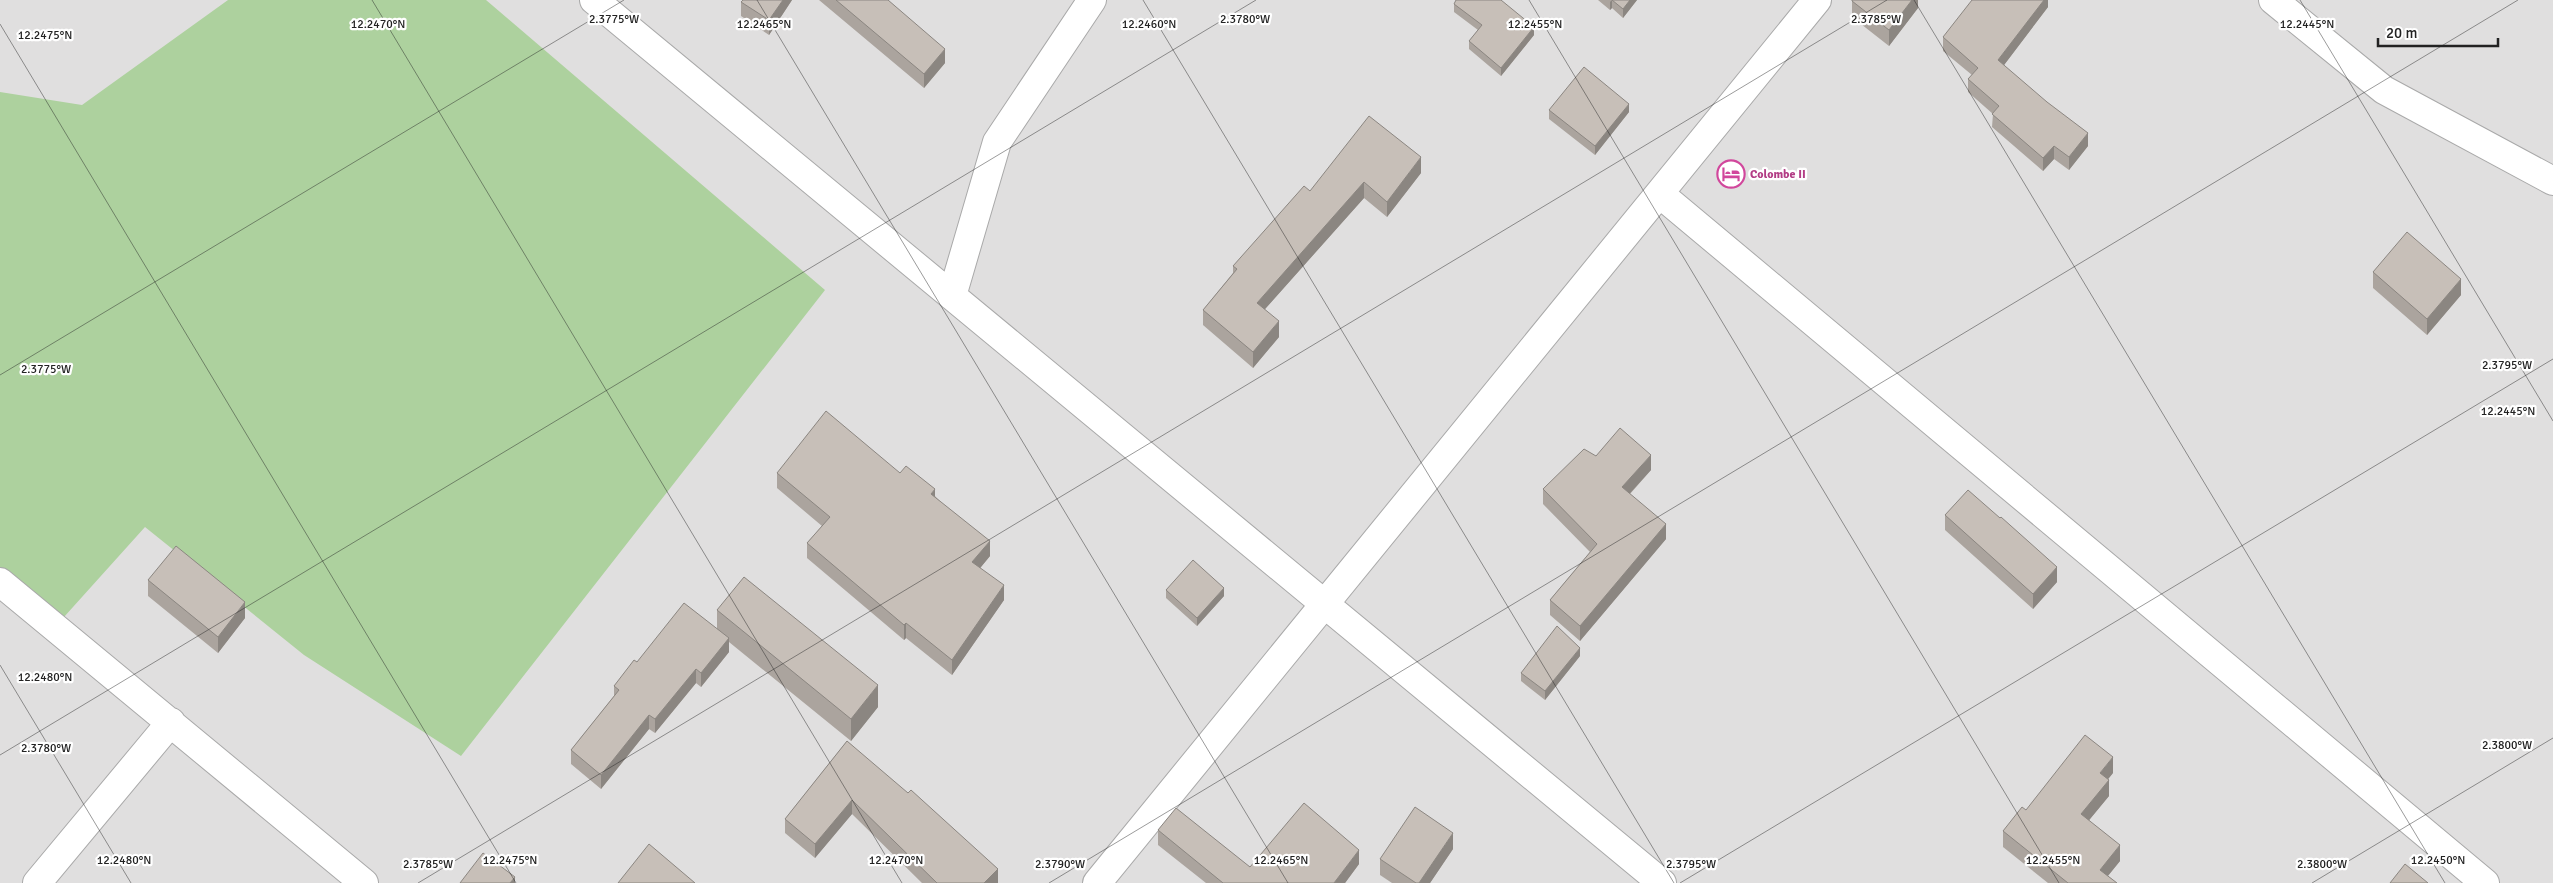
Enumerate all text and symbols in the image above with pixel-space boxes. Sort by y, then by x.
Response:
text: 2.3775°W [589,12,639,27]
text: 2.3780°W [1220,12,1270,27]
text: 2.3785°W [1851,12,1901,27]
scale bar [2378,15,2498,47]
text: 12.2470°N [351,17,405,32]
text: 12.2465°N [737,17,791,32]
text: 12.2460°N [1122,17,1176,32]
text: 12.2455°N [1508,17,1562,32]
text: 12.2445°N [2280,17,2334,32]
text: 20 m [2386,24,2417,42]
text: 12.2475°N [18,28,72,43]
hotel icon: Colombe II [1716,159,1746,189]
place label: Colombe II [1750,167,1806,182]
text: 2.3795°W [2482,358,2532,373]
text: 2.3775°W [21,362,71,377]
text: 12.2445°N [2481,404,2535,419]
text: 12.2480°N [18,670,72,685]
text: 2.3800°W [2482,738,2532,753]
text: 2.3780°W [21,741,71,756]
text: 12.2480°N [97,853,151,868]
text: 12.2475°N [483,853,537,868]
text: 12.2470°N [869,853,923,868]
text: 12.2465°N [1254,853,1308,868]
text: 12.2455°N [2026,853,2080,868]
text: 12.2450°N [2411,853,2465,868]
text: 2.3785°W [403,857,453,872]
text: 2.3790°W [1035,857,1085,872]
text: 2.3795°W [1666,857,1716,872]
text: 2.3800°W [2297,857,2347,872]

